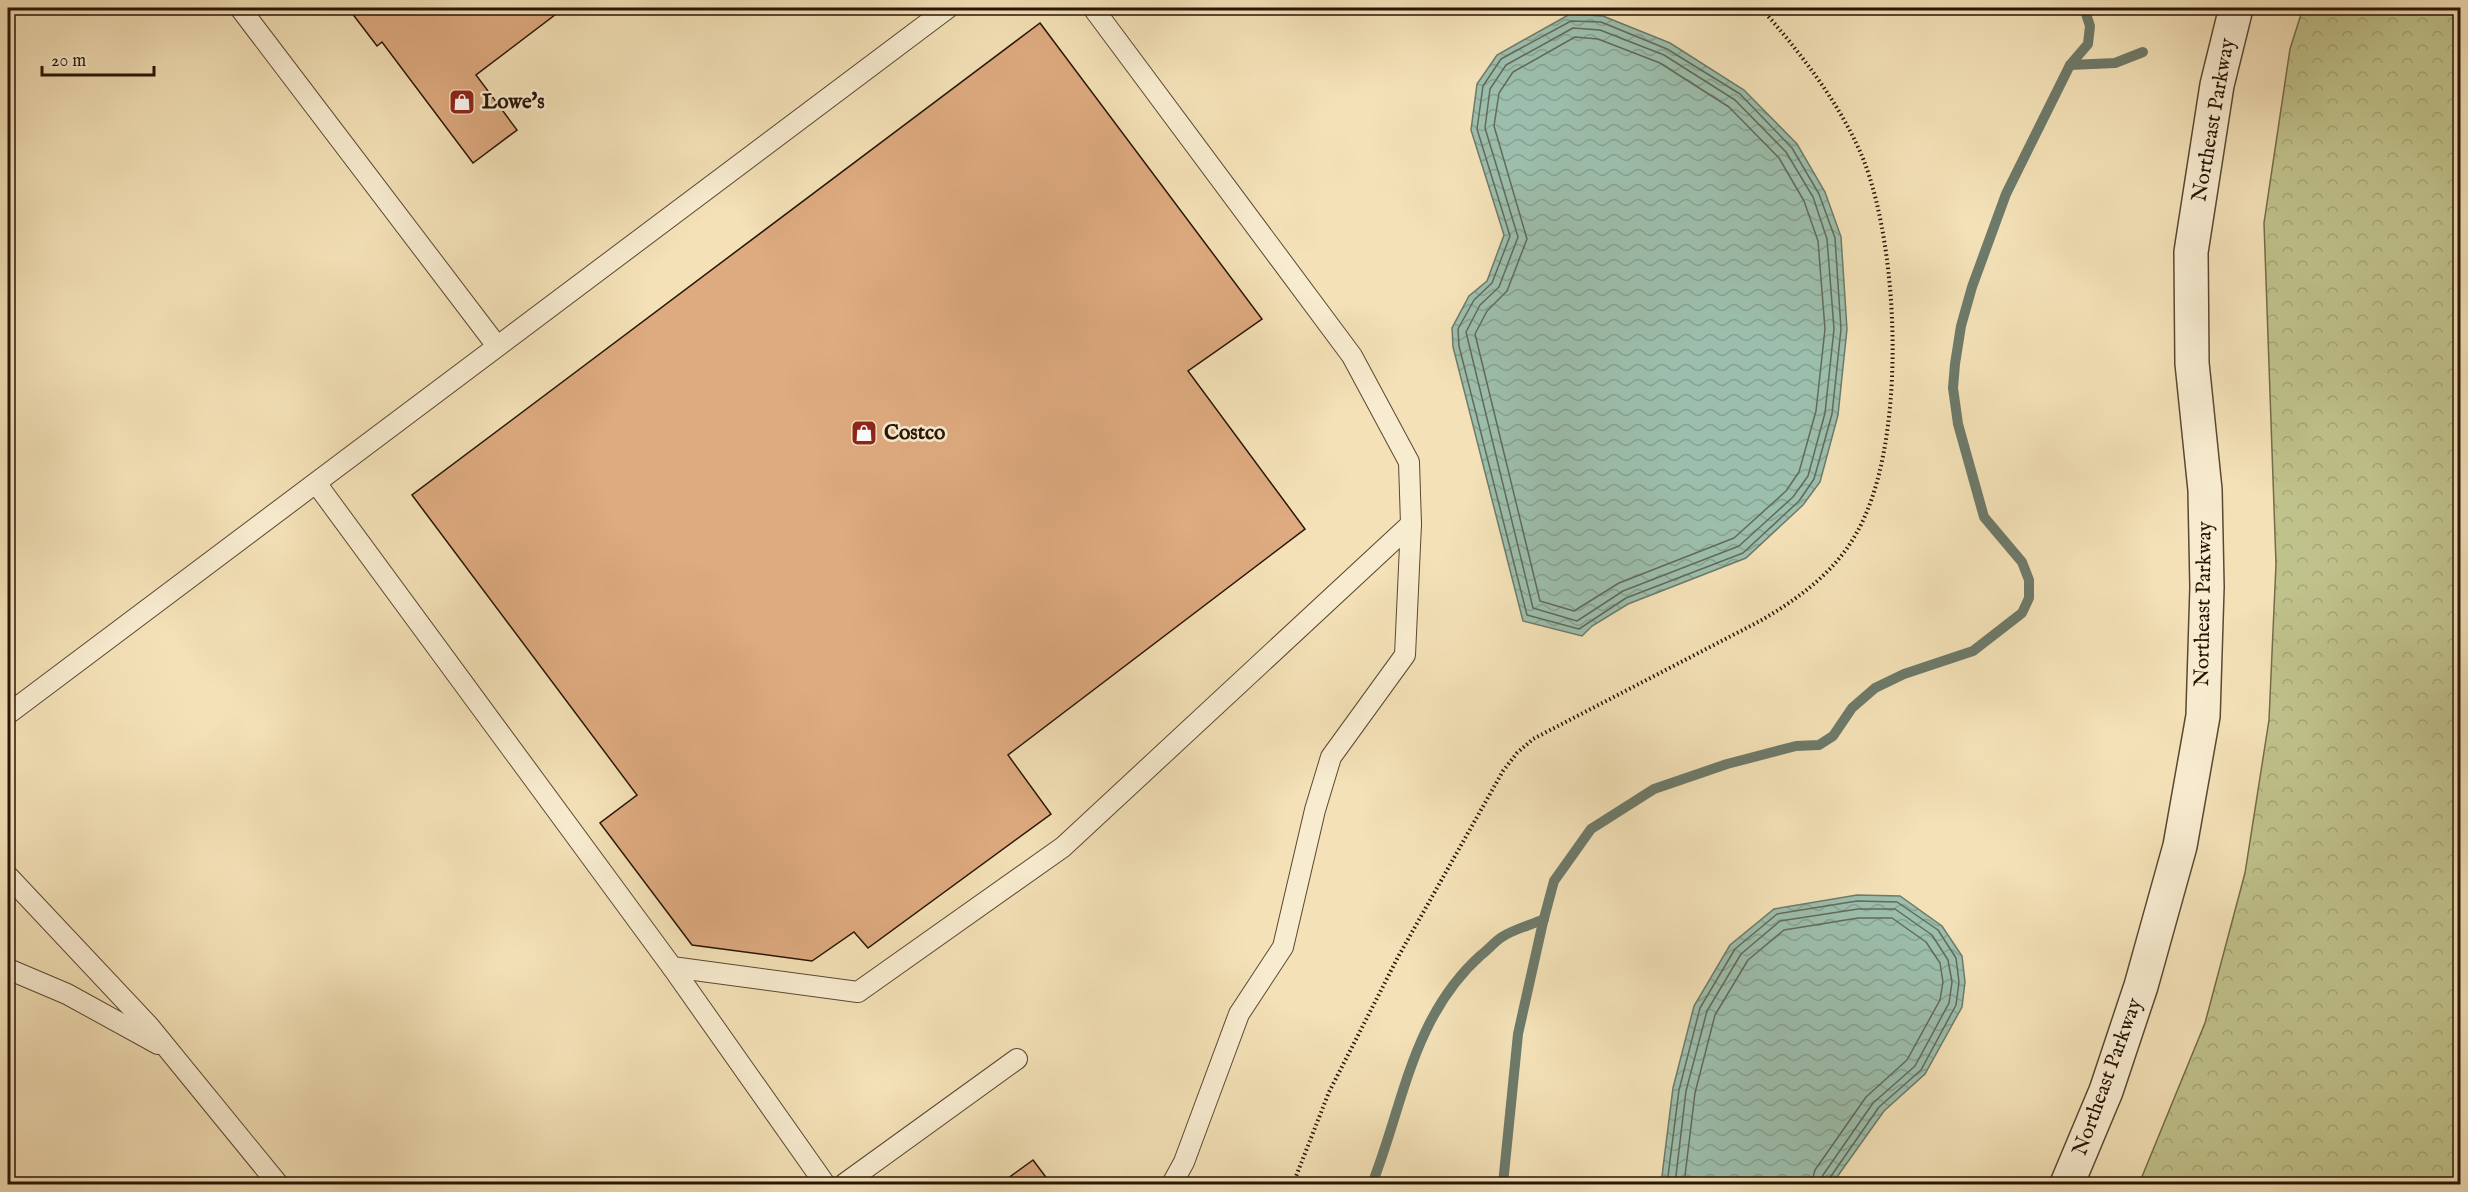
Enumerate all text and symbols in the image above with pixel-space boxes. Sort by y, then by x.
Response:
street label: Northeast Parkway [2186,35,2242,204]
scale bar [42,39,154,77]
text: 20 m [51,50,86,73]
shop icon: Lowe's [447,87,477,117]
place label: Lowe's [482,89,545,116]
shop icon: Costco [849,418,879,448]
place label: Costco [884,420,946,447]
street label: Northeast Parkway [2189,520,2219,687]
street label: Northeast Parkway [2067,994,2149,1159]

